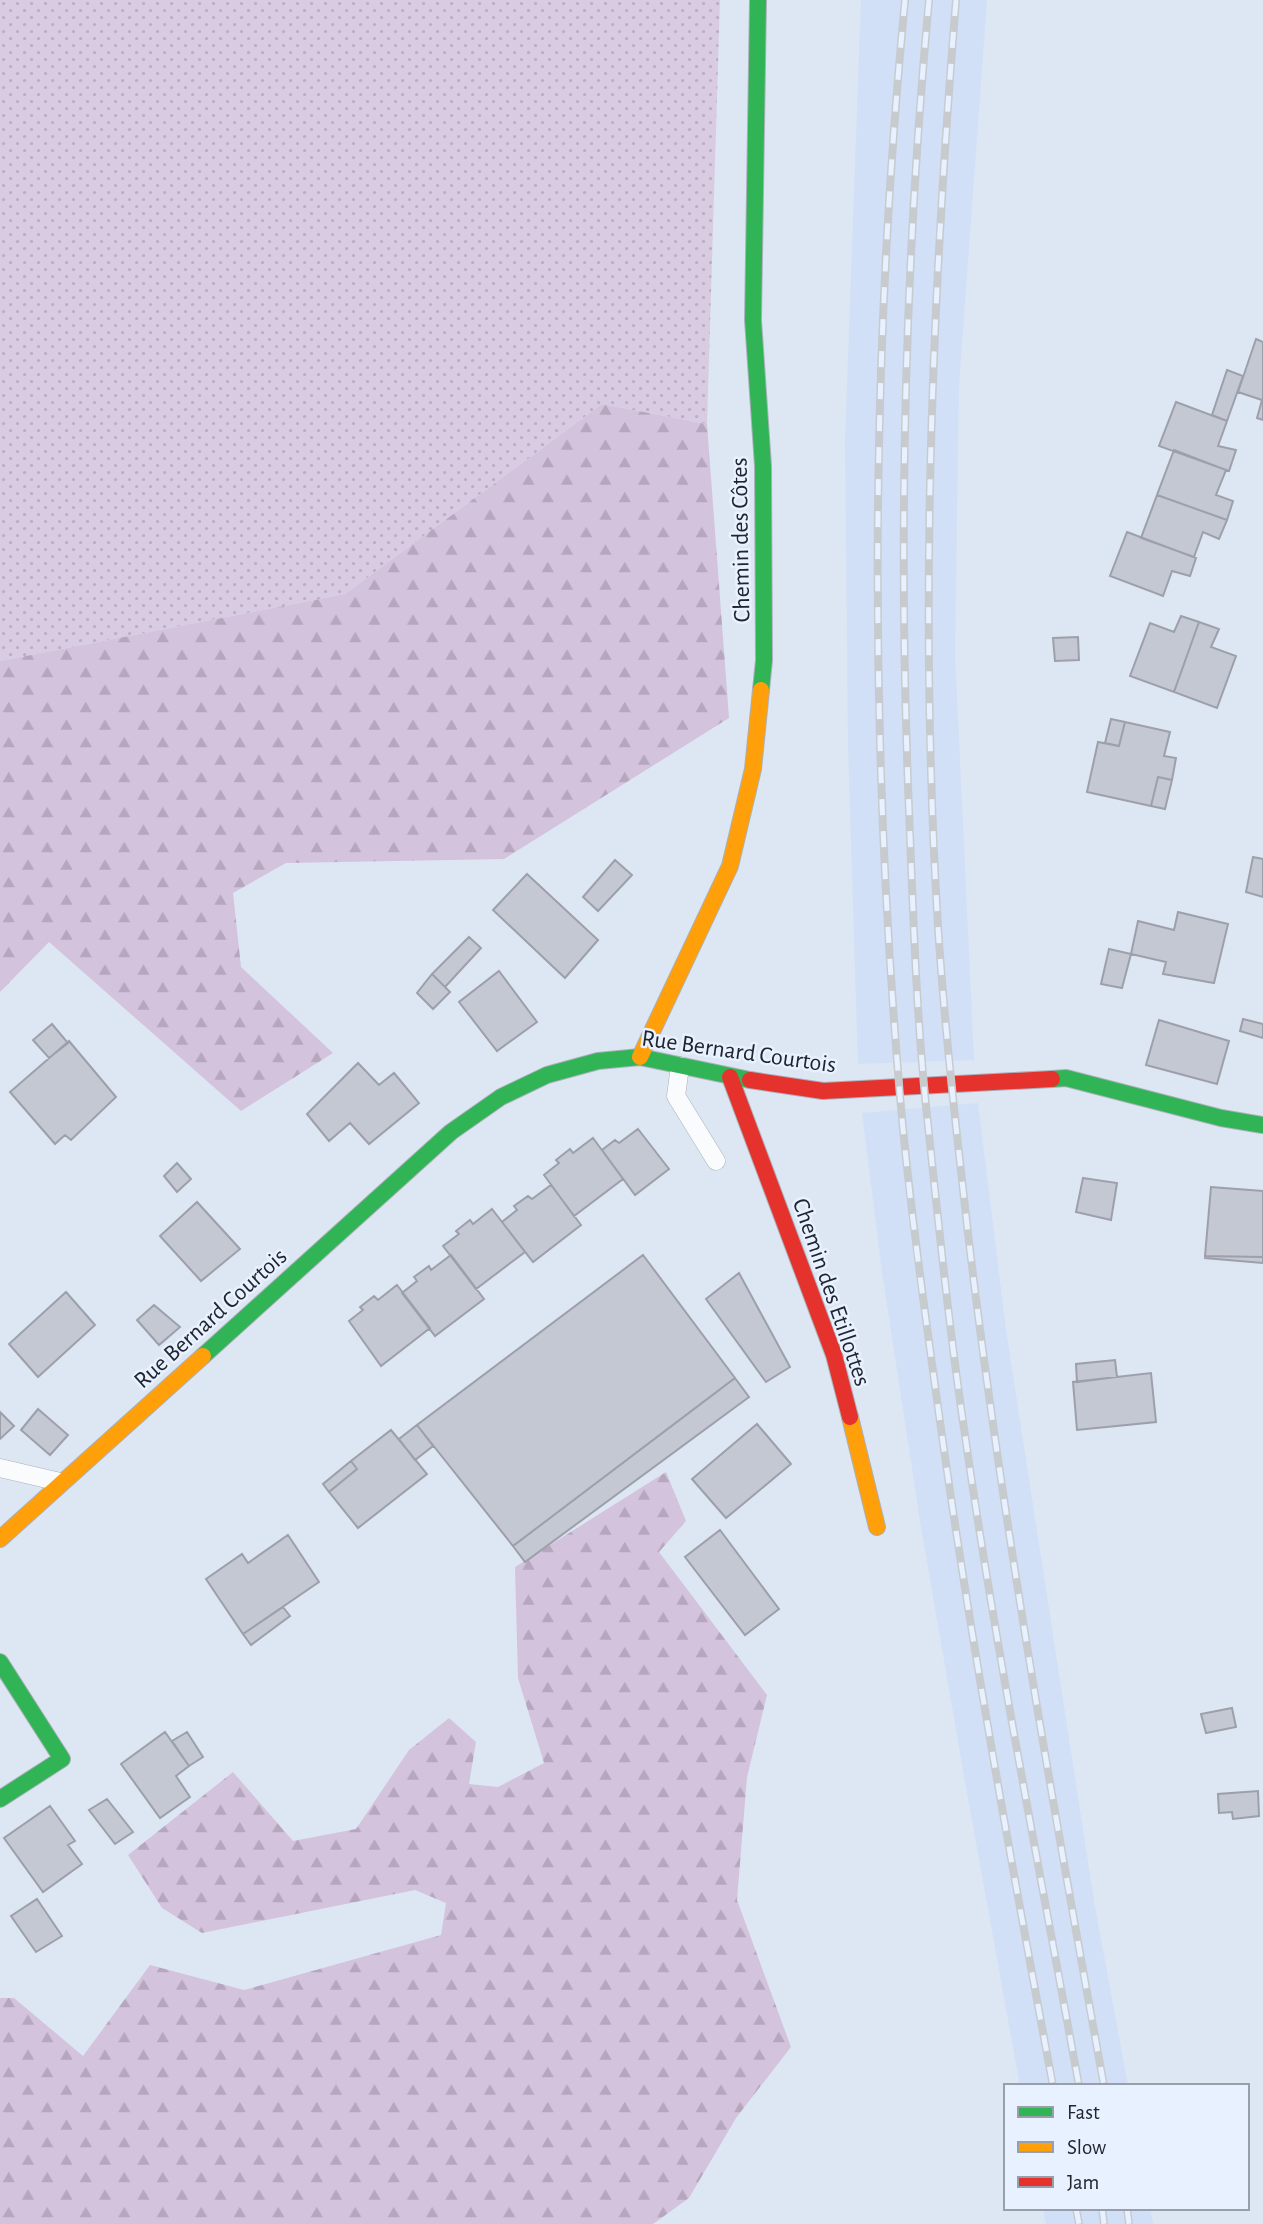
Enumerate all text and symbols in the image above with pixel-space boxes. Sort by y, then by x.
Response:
street label: Chemin des Côtes [728,457,754,623]
street label: Rue Bernard Courtois [640,1026,838,1078]
street label: Chemin des Etillottes [788,1195,874,1389]
street label: Rue Bernard Courtois [130,1244,292,1393]
legend [1004,2084,1249,2210]
text: Fast [1067,2102,1100,2123]
text: Slow [1067,2137,1106,2158]
text: Jam [1067,2172,1099,2193]

